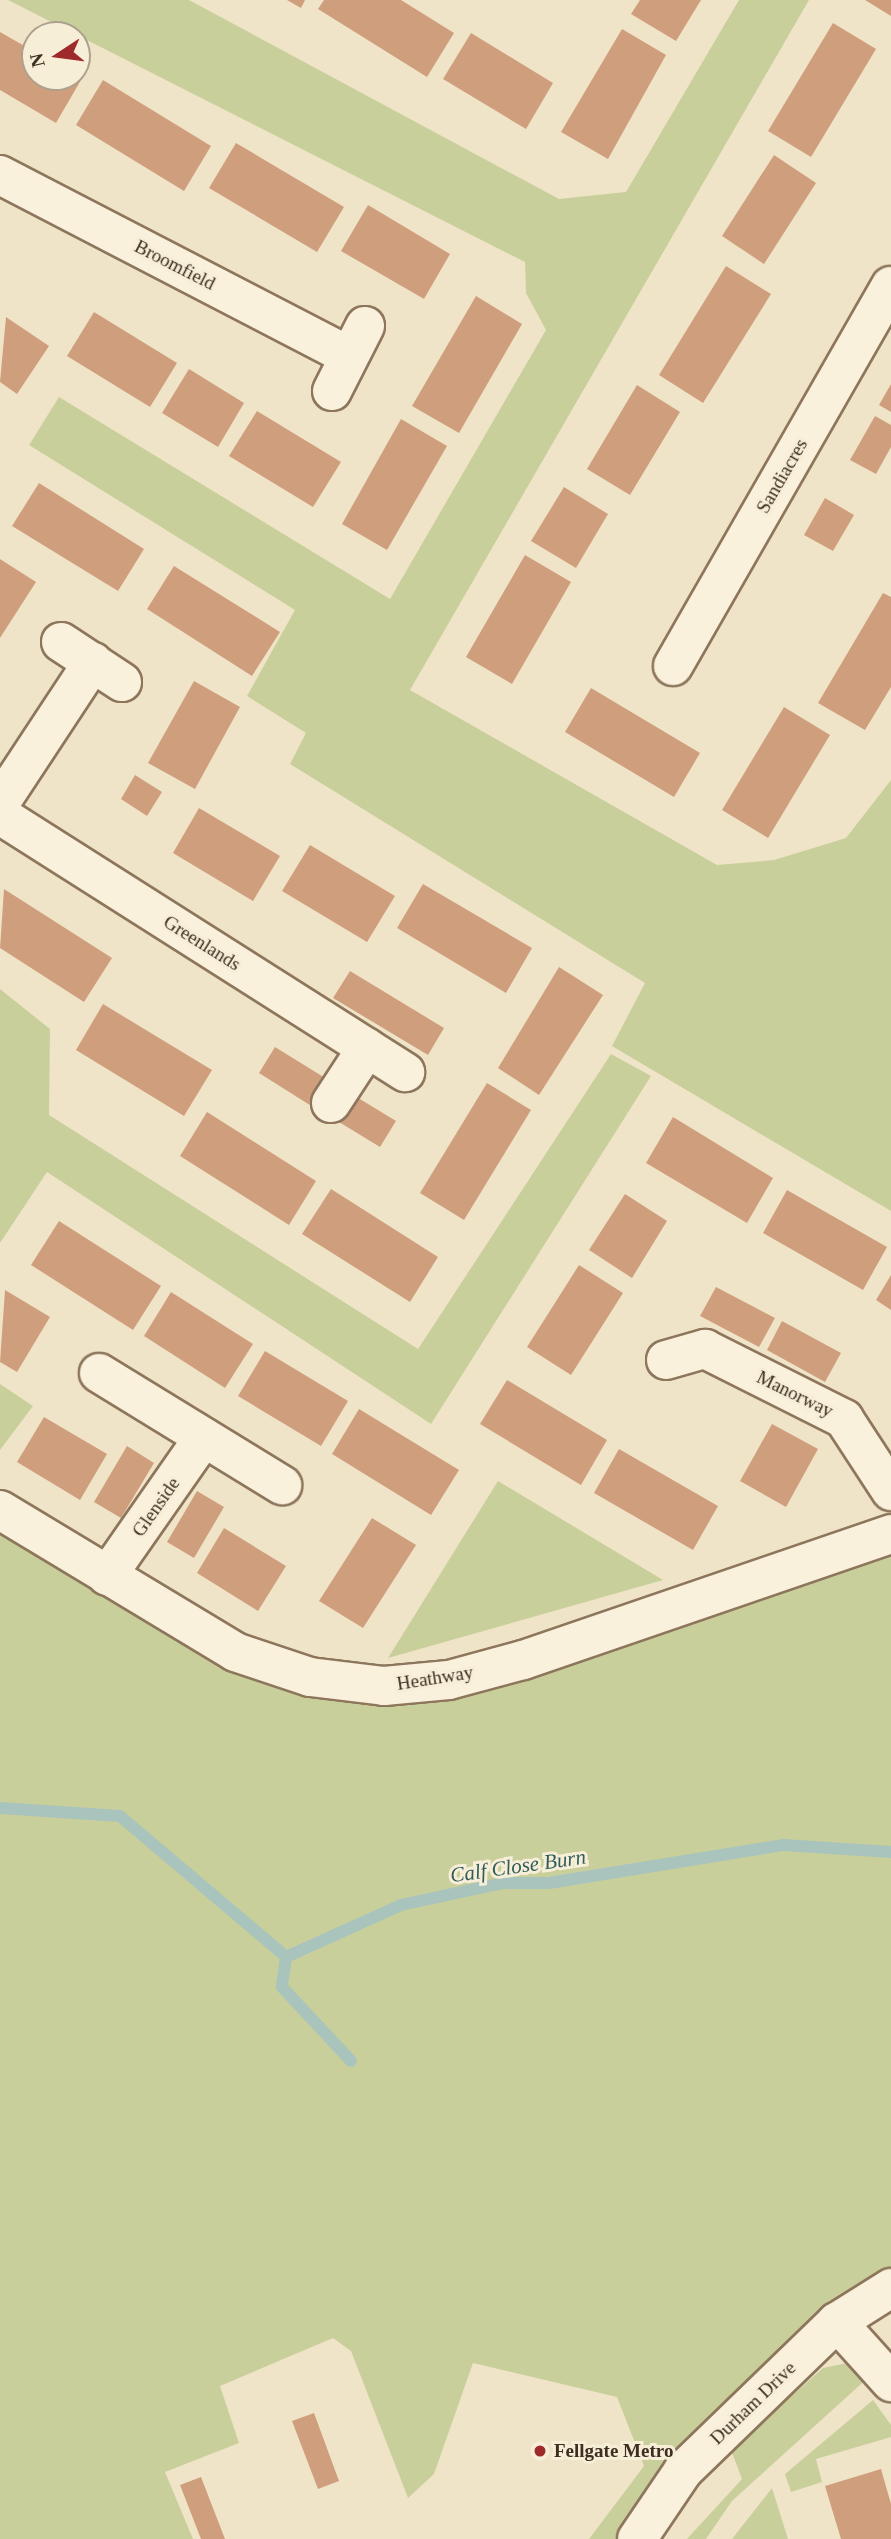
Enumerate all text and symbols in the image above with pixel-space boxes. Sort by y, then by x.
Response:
north arrow [21,21,91,91]
text: N [25,51,49,69]
street label: Broomfield [131,235,219,295]
street label: Sandiacres [752,435,812,517]
street label: Greenlands [159,910,245,976]
street label: Manorway [753,1366,837,1422]
street label: Glenside [127,1473,185,1541]
street label: Heathway [395,1661,475,1695]
water label: Calf Close Burn [449,1844,587,1888]
street label: Durham Drive [705,2356,801,2450]
place label: Fellgate Metro [554,2440,673,2462]
marker: Fellgate Metro [532,2443,548,2459]

